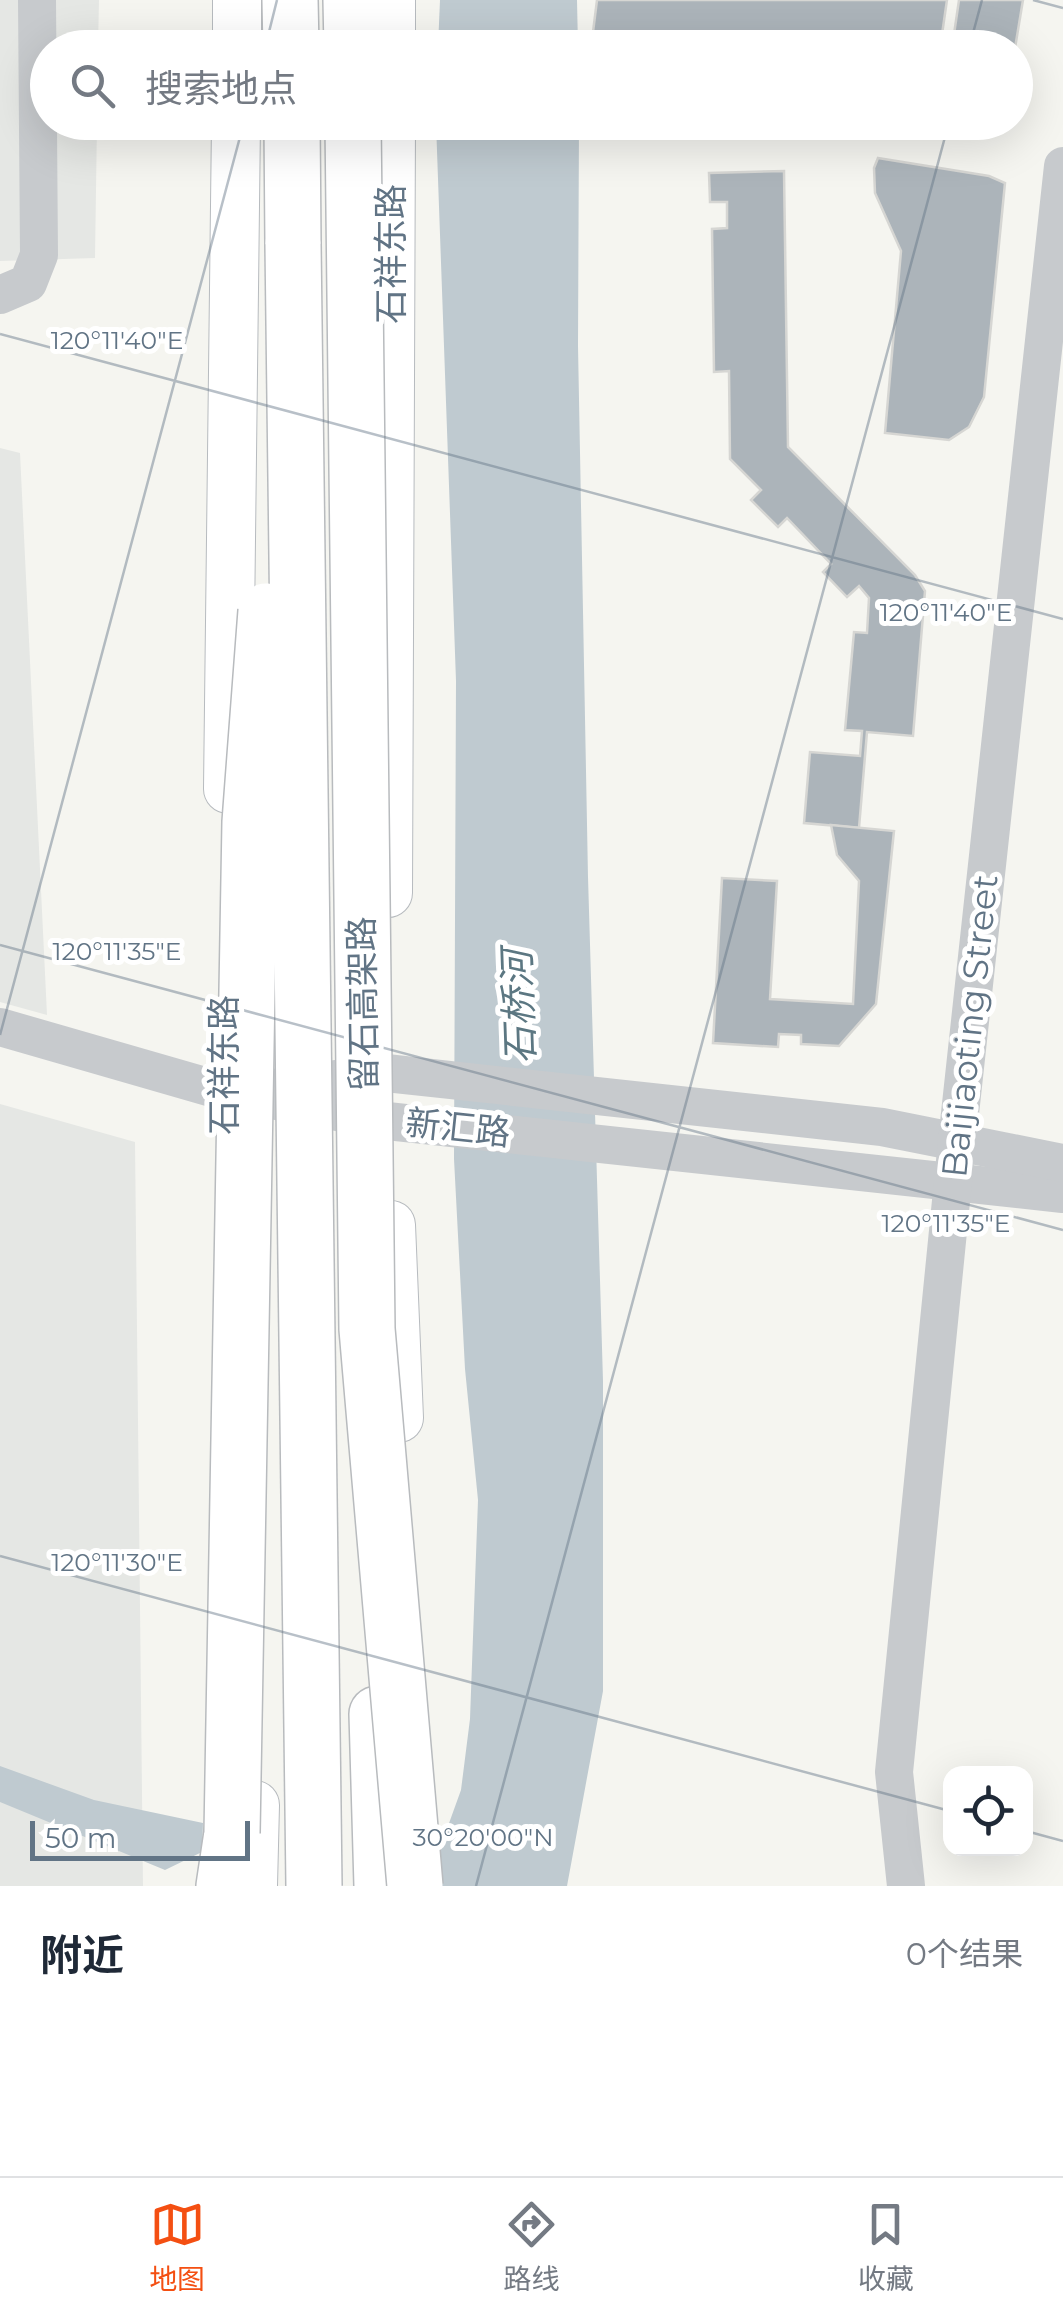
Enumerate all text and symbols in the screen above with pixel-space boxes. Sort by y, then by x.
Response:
search box [30,30,1033,140]
icon: search [65,58,120,113]
text: 搜索地点 [145,65,297,112]
street label: 石祥东路 [369,184,412,324]
text: 120°11'40"E [51,325,183,355]
text: 120°11'40"E [880,597,1012,627]
street label: Baijiaoting Street [932,872,1007,1180]
street label: 留石高架路 [339,916,386,1092]
text: 120°11'35"E [53,936,181,966]
water label: 石桥河 [493,942,544,1065]
street label: 石祥东路 [202,995,245,1135]
street label: 新汇路 [404,1101,513,1154]
text: 120°11'35"E [882,1208,1010,1238]
text: 120°11'30"E [51,1547,183,1577]
map controls [943,1766,1033,1856]
button: locate [943,1766,1033,1856]
scale bar [30,1816,250,1860]
text: 50 m [45,1821,116,1855]
text: 30°20'00"N [412,1822,554,1852]
text: 附近 [40,1929,124,1981]
text: 0个结果 [906,1934,1023,1973]
tab: 地图 [149,2197,205,2297]
tab: 路线 [503,2197,560,2297]
tab: 收藏 [858,2197,914,2297]

